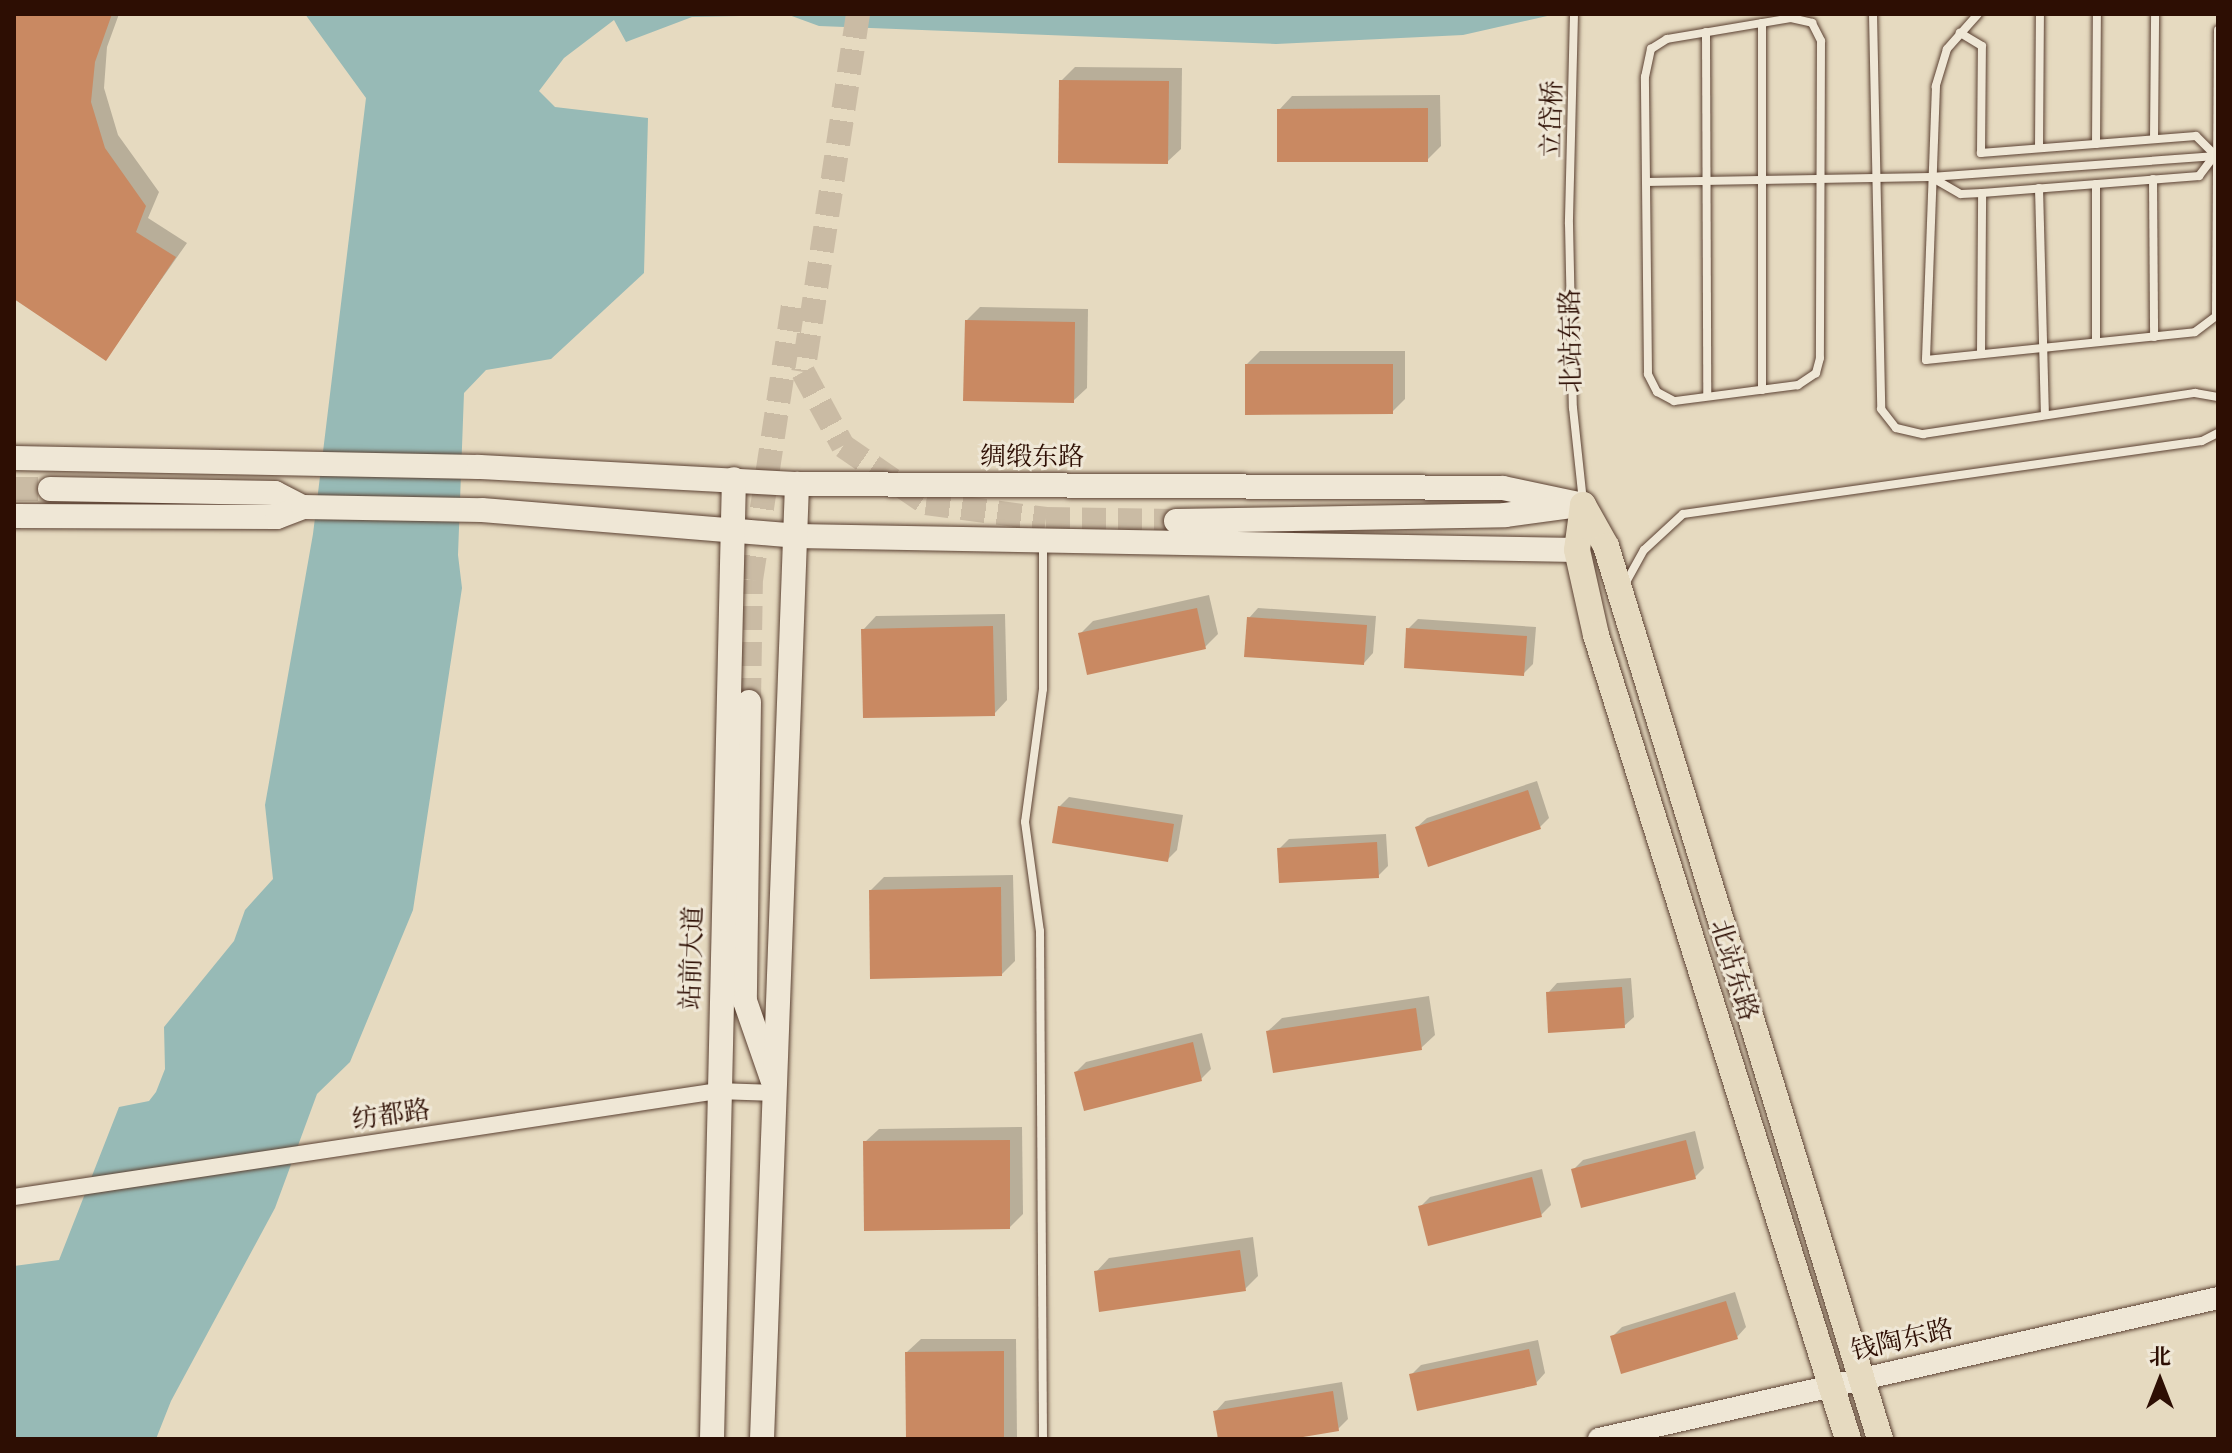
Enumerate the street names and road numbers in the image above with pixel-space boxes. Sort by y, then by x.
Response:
street label: 立岱桥 [1536,80,1568,158]
street label: 北站东路 [1554,289,1588,393]
street label: 绸缎东路 [980,441,1084,473]
street label: 站前大道 [675,905,709,1011]
street label: 北站东路 [1704,916,1764,1024]
street label: 纺都路 [350,1094,432,1136]
street label: 钱陶东路 [1848,1313,1956,1367]

